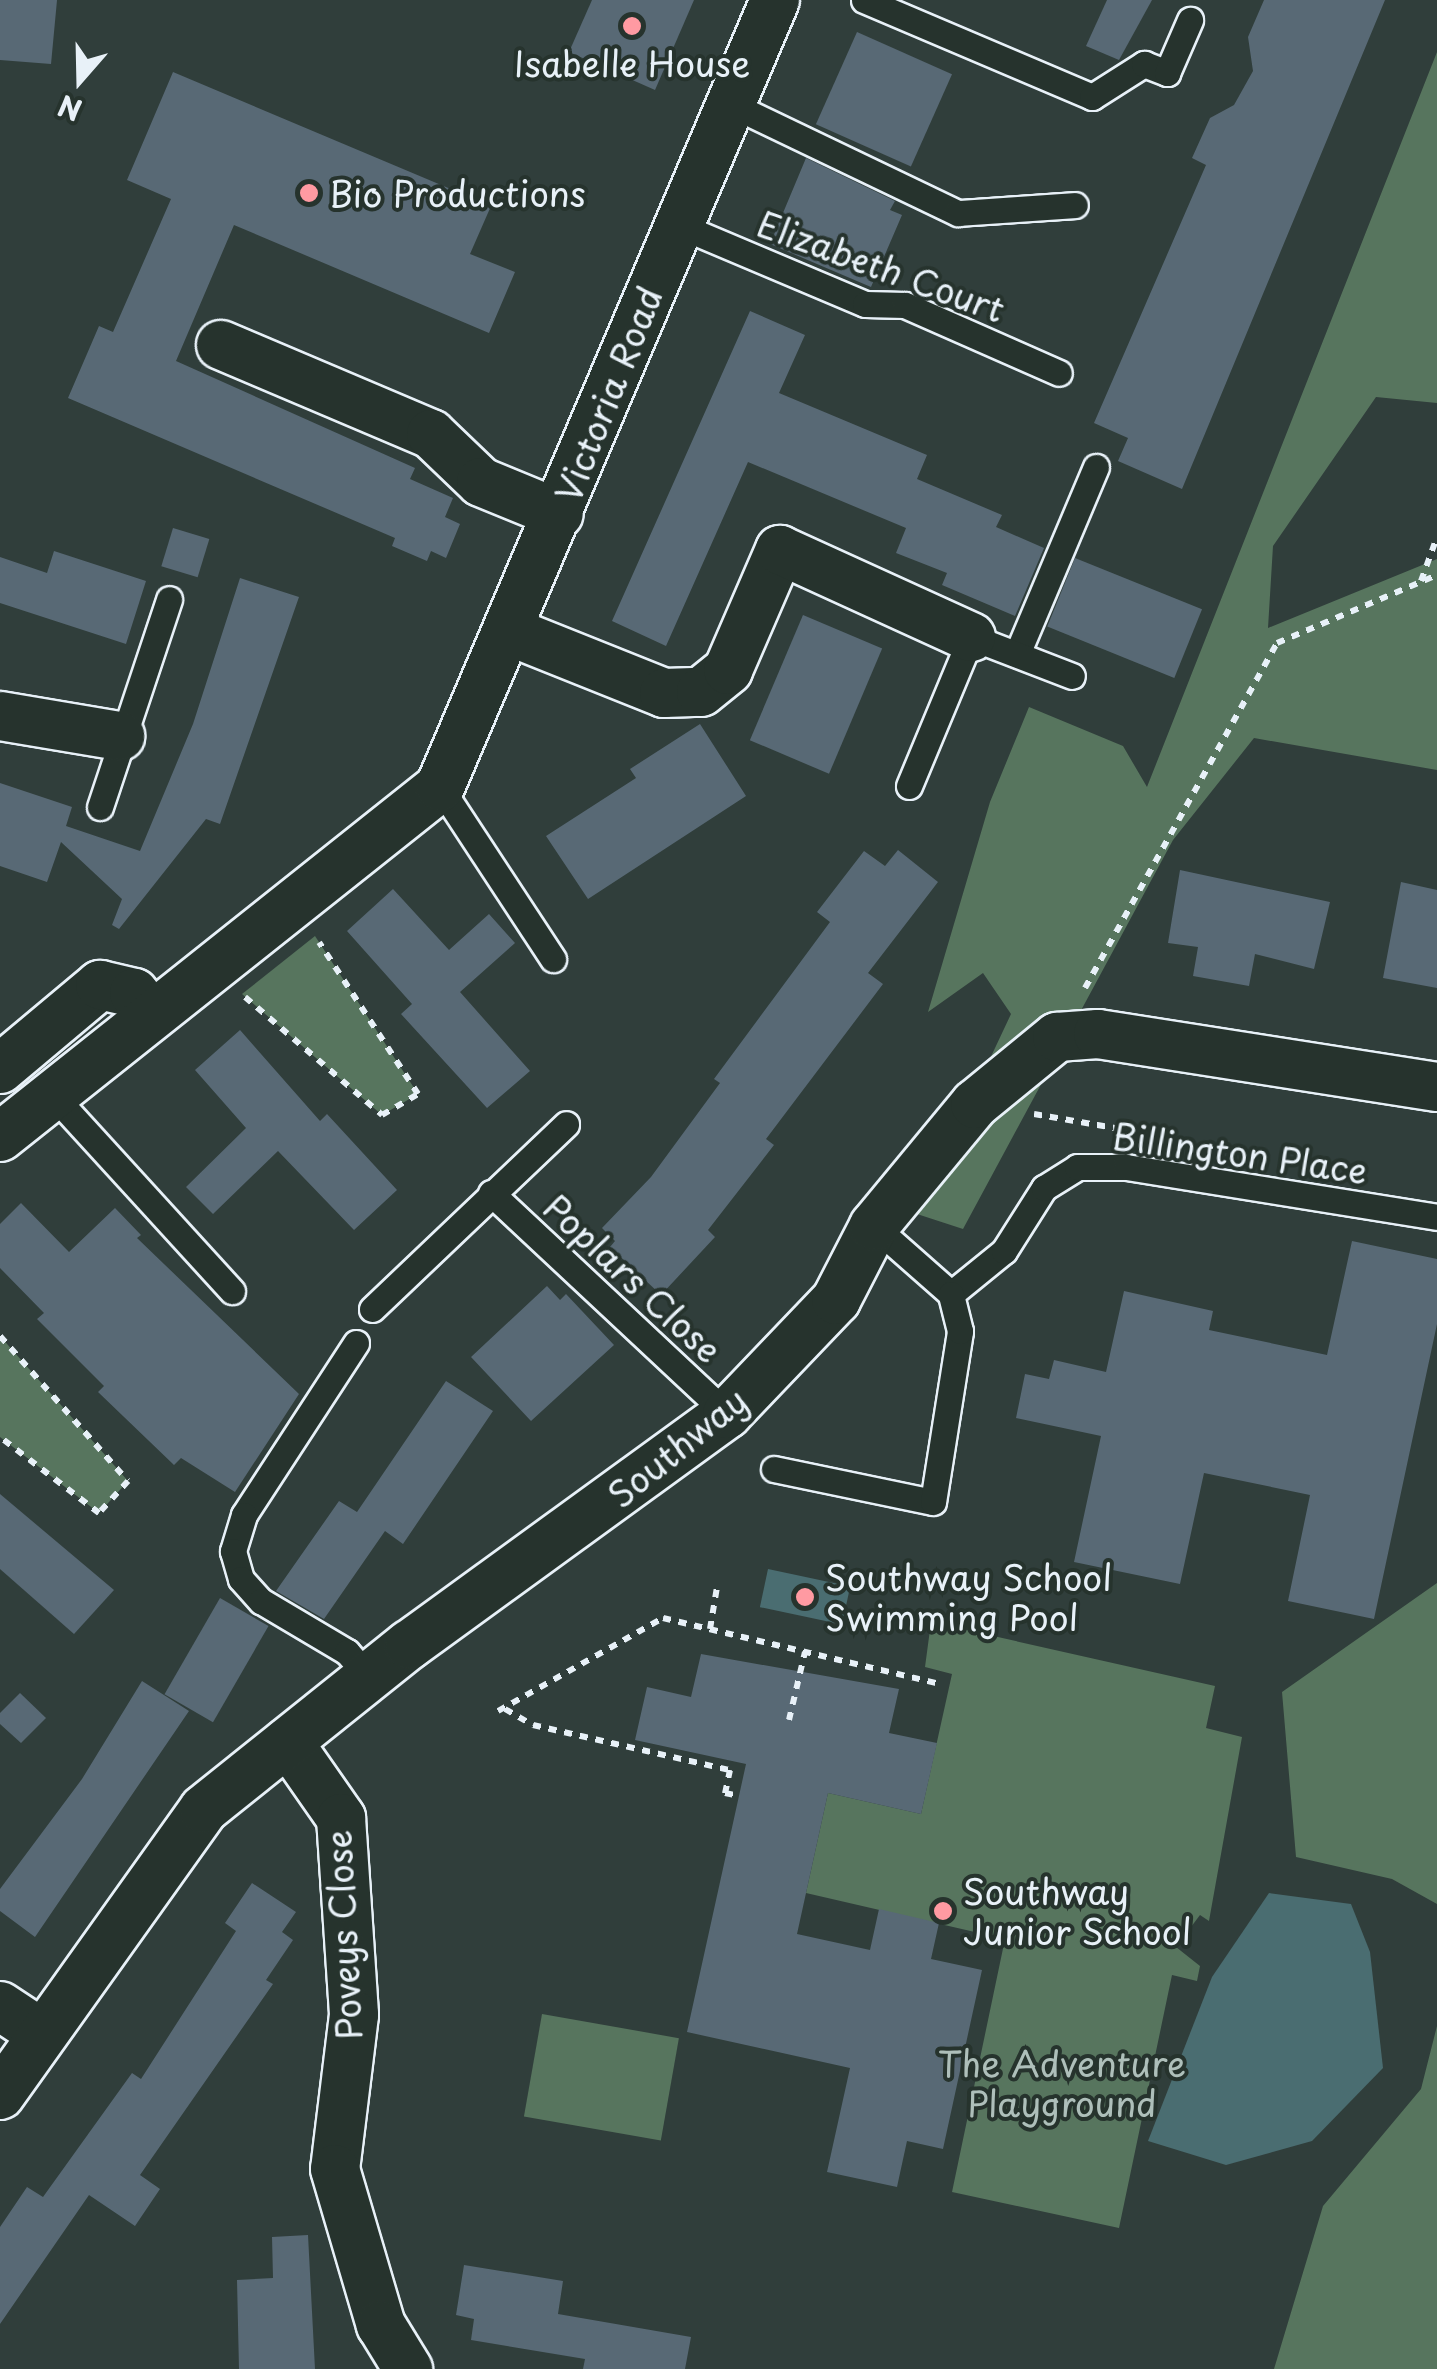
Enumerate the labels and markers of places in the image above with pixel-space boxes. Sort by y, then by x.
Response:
marker: Isabelle House [621,15,643,37]
place label: Isabelle House [513,42,751,84]
place label: Bio Productions [329,172,588,214]
marker: Bio Productions [298,182,320,204]
place label: Southway School Swimming Pool [825,1556,1112,1638]
marker: Southway School Swimming Pool [794,1586,816,1608]
place label: Southway Junior School [963,1870,1192,1952]
marker: Southway Junior School [932,1900,954,1922]

